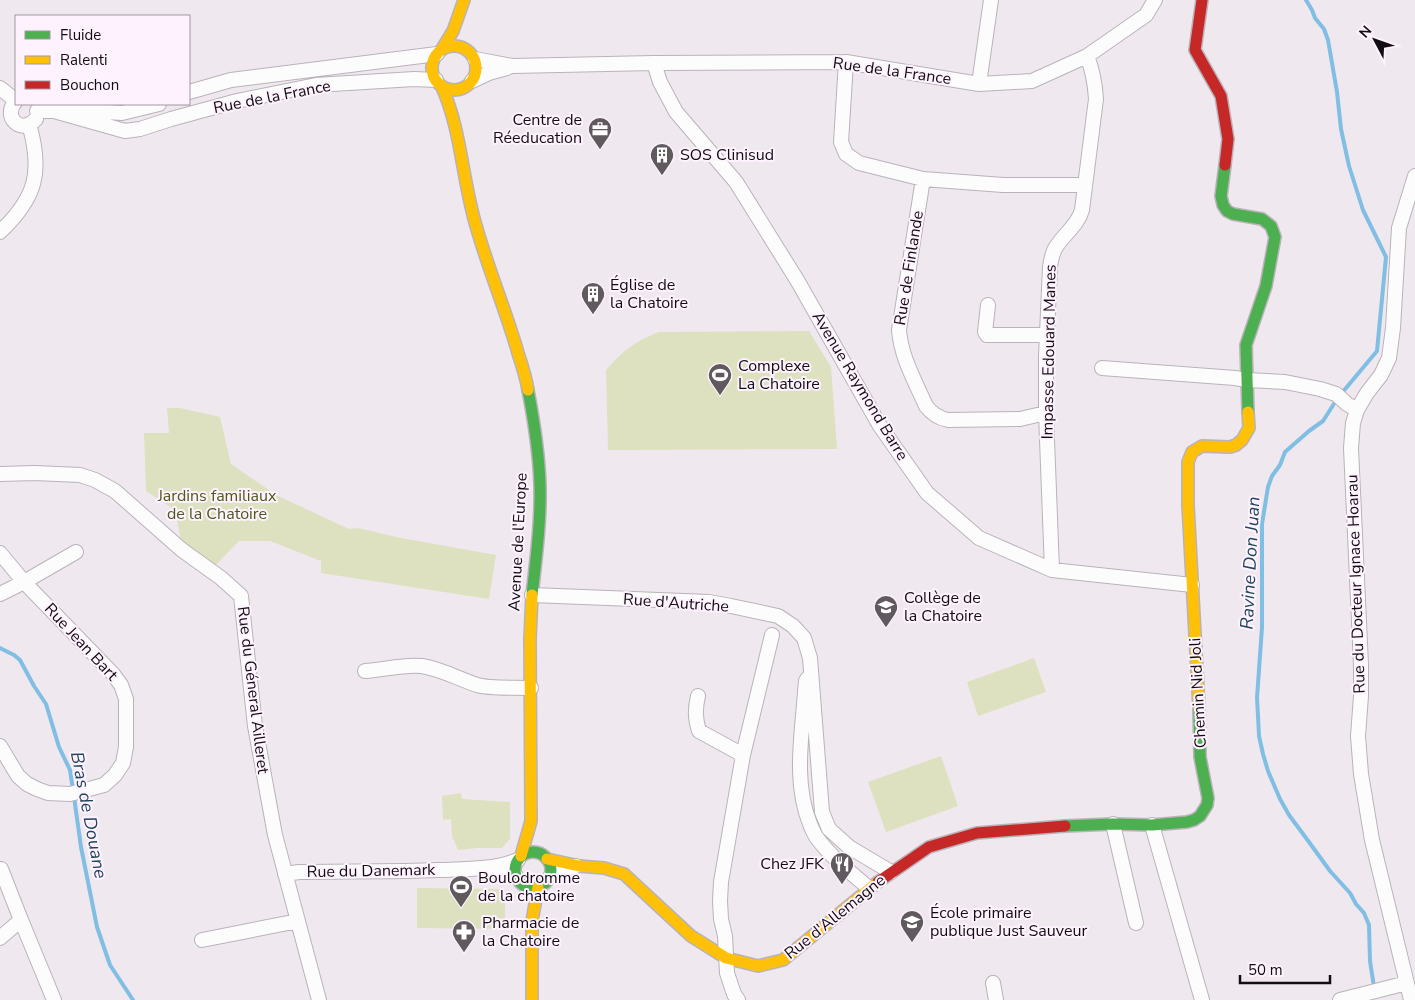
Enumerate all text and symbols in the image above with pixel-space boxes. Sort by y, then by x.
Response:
legend [15,15,190,105]
north arrow [1350,15,1400,65]
text: N [1355,22,1376,42]
text: Fluide [60,25,101,45]
text: Ralenti [60,50,108,70]
street label: Rue de la France [831,52,953,90]
text: Bouchon [60,75,119,95]
street label: Rue de la France [211,75,333,119]
place label: Centre de Réeducation [493,109,582,149]
office icon: Centre de Réeducation [587,116,613,150]
building icon: SOS Clinisud [649,142,675,176]
place label: SOS Clinisud [680,144,774,166]
street label: Rue de Finlande [889,209,929,327]
street label: Impasse Edouard Manes [1036,264,1062,440]
place label: Église de la Chatoire [610,274,688,314]
building icon: Église de la Chatoire [580,281,606,315]
street label: Avenue Raymond Barre [807,307,913,465]
place label: Complexe La Chatoire [738,355,820,395]
sports icon: Complexe La Chatoire [707,362,733,396]
street label: Avenue de l'Europe [503,472,533,612]
street label: Rue du Docteur Ignace Hoarau [1341,474,1371,694]
park label: Jardins familiaux de la Chatoire [157,485,277,525]
water label: Ravine Don Juan [1235,496,1265,630]
place label: Collège de la Chatoire [904,587,982,627]
street label: Rue d'Autriche [622,588,730,618]
school or university icon: Collège de la Chatoire [873,594,899,628]
street label: Rue Jean Bart [39,598,123,686]
street label: Rue du Géneral Ailleret [232,605,274,775]
street label: Chemin Nid Joli [1184,637,1212,749]
water label: Bras de Douane [65,749,113,881]
restaurant icon: Chez JFK [829,851,855,885]
place label: Chez JFK [760,853,825,875]
street label: Rue du Danemark [307,859,436,883]
place label: Boulodromme de la chatoire [478,867,580,907]
street label: Rue d'Allemagne [780,869,890,965]
sports icon: Boulodromme de la chatoire [448,874,474,908]
place label: École primaire publique Just Sauveur [930,902,1087,942]
school or university icon: École primaire publique Just Sauveur [899,909,925,943]
place label: Pharmacie de la Chatoire [482,912,579,952]
pharmacy icon: Pharmacie de la Chatoire [451,919,477,953]
scale bar [1240,952,1330,984]
text: 50 m [1248,960,1283,980]

